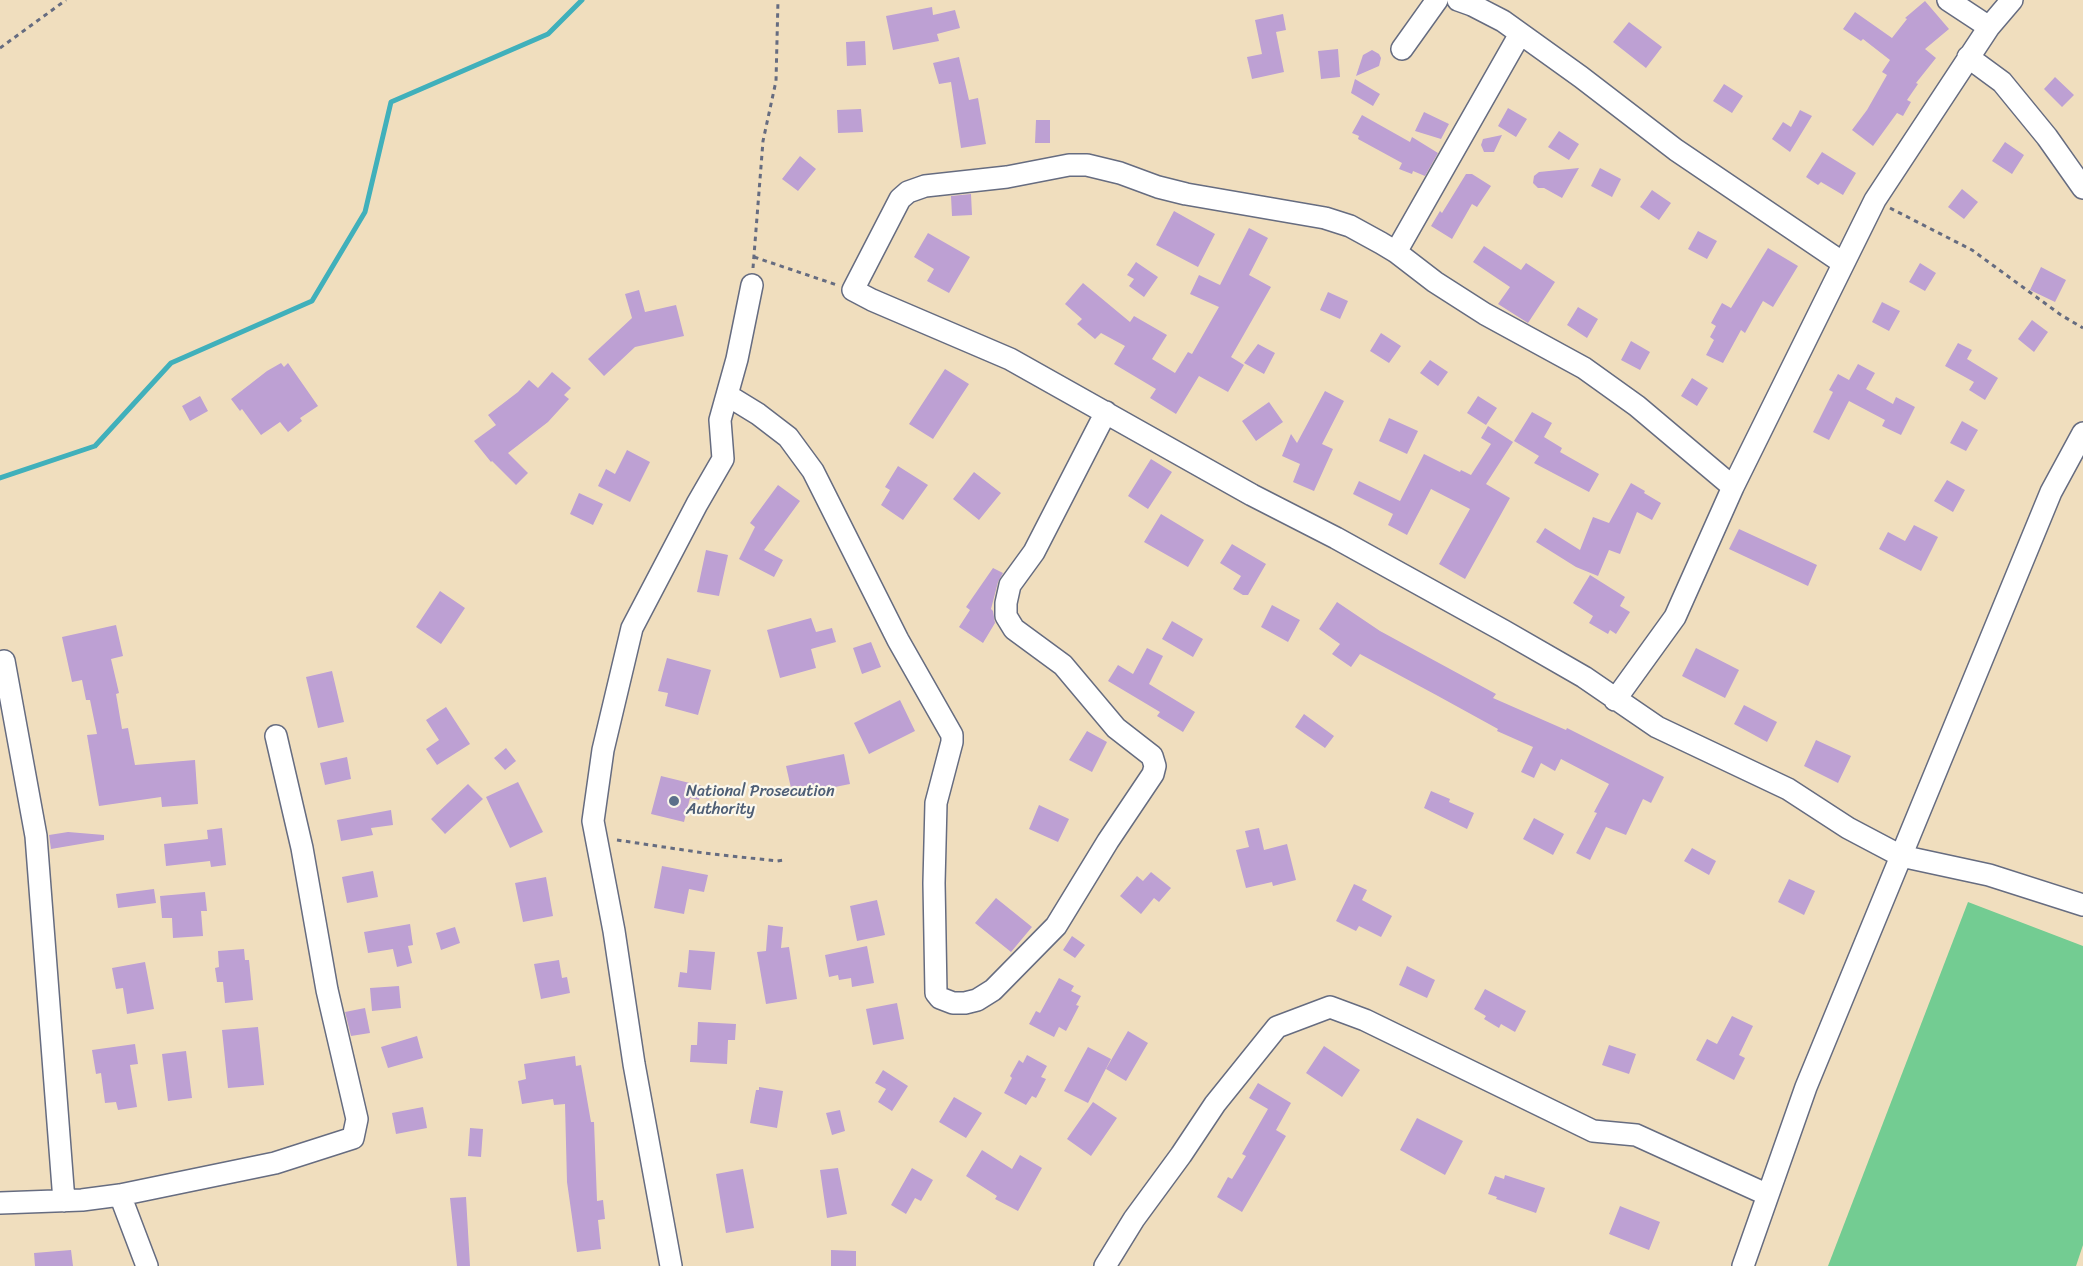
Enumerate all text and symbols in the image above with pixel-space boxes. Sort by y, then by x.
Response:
place label: National Prosecution Authority [686,782,835,820]
marker: National Prosecution Authority [667,794,681,808]

